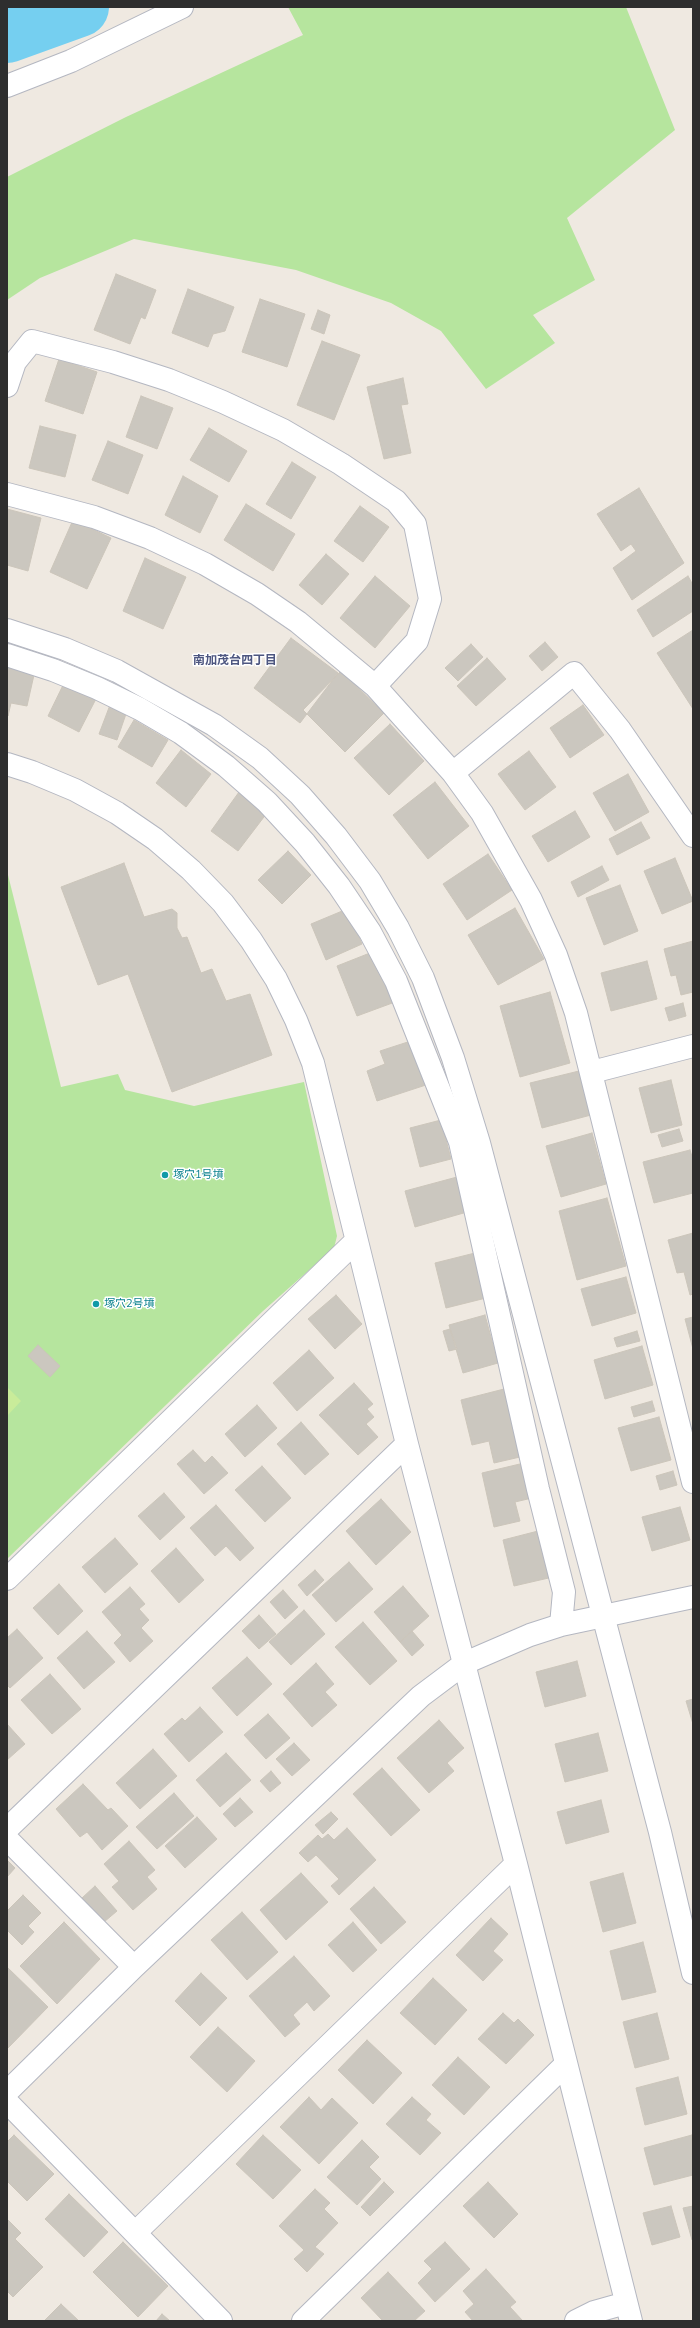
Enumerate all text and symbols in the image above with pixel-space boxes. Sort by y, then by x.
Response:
district label: 南加茂台四丁目 [193,653,277,667]
place label: 塚穴1号墳 [173,1168,224,1182]
marker: 塚穴1号墳 [160,1170,170,1180]
place label: 塚穴2号墳 [104,1297,155,1311]
marker: 塚穴2号墳 [91,1299,101,1309]

